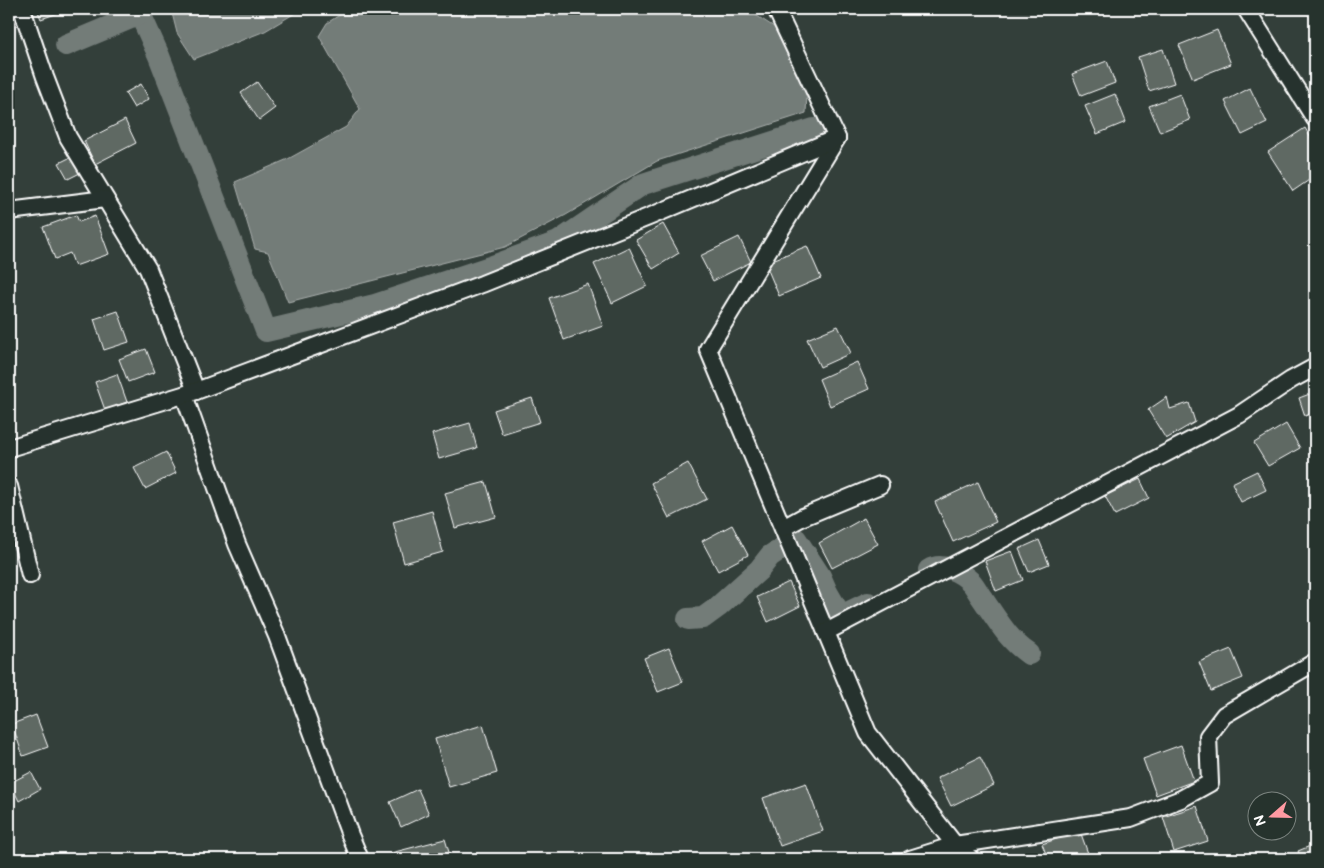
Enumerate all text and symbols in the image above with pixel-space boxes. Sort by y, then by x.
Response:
north arrow [1246,790,1296,840]
text: N [1250,812,1270,828]

